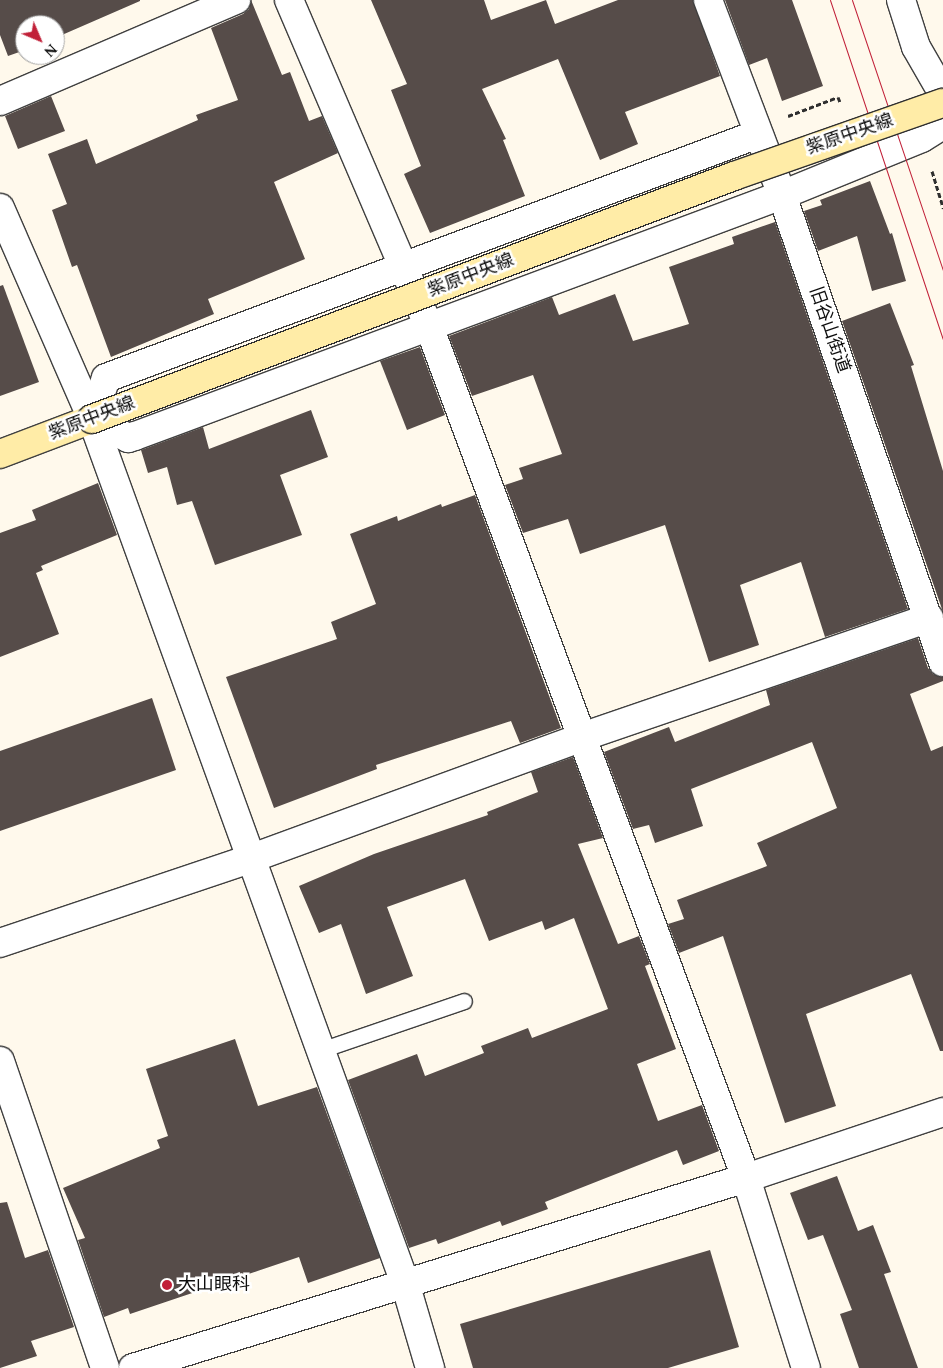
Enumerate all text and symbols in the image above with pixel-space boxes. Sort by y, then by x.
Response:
north arrow [15,15,65,65]
text: N [39,39,62,62]
street label: 紫原中央線 [804,110,896,160]
street label: 紫原中央線 [425,250,517,302]
street label: 旧谷山街道 [804,284,854,376]
street label: 紫原中央線 [46,393,138,445]
place label: 大山眼科 [178,1274,250,1296]
marker: 大山眼科 [160,1278,174,1292]

